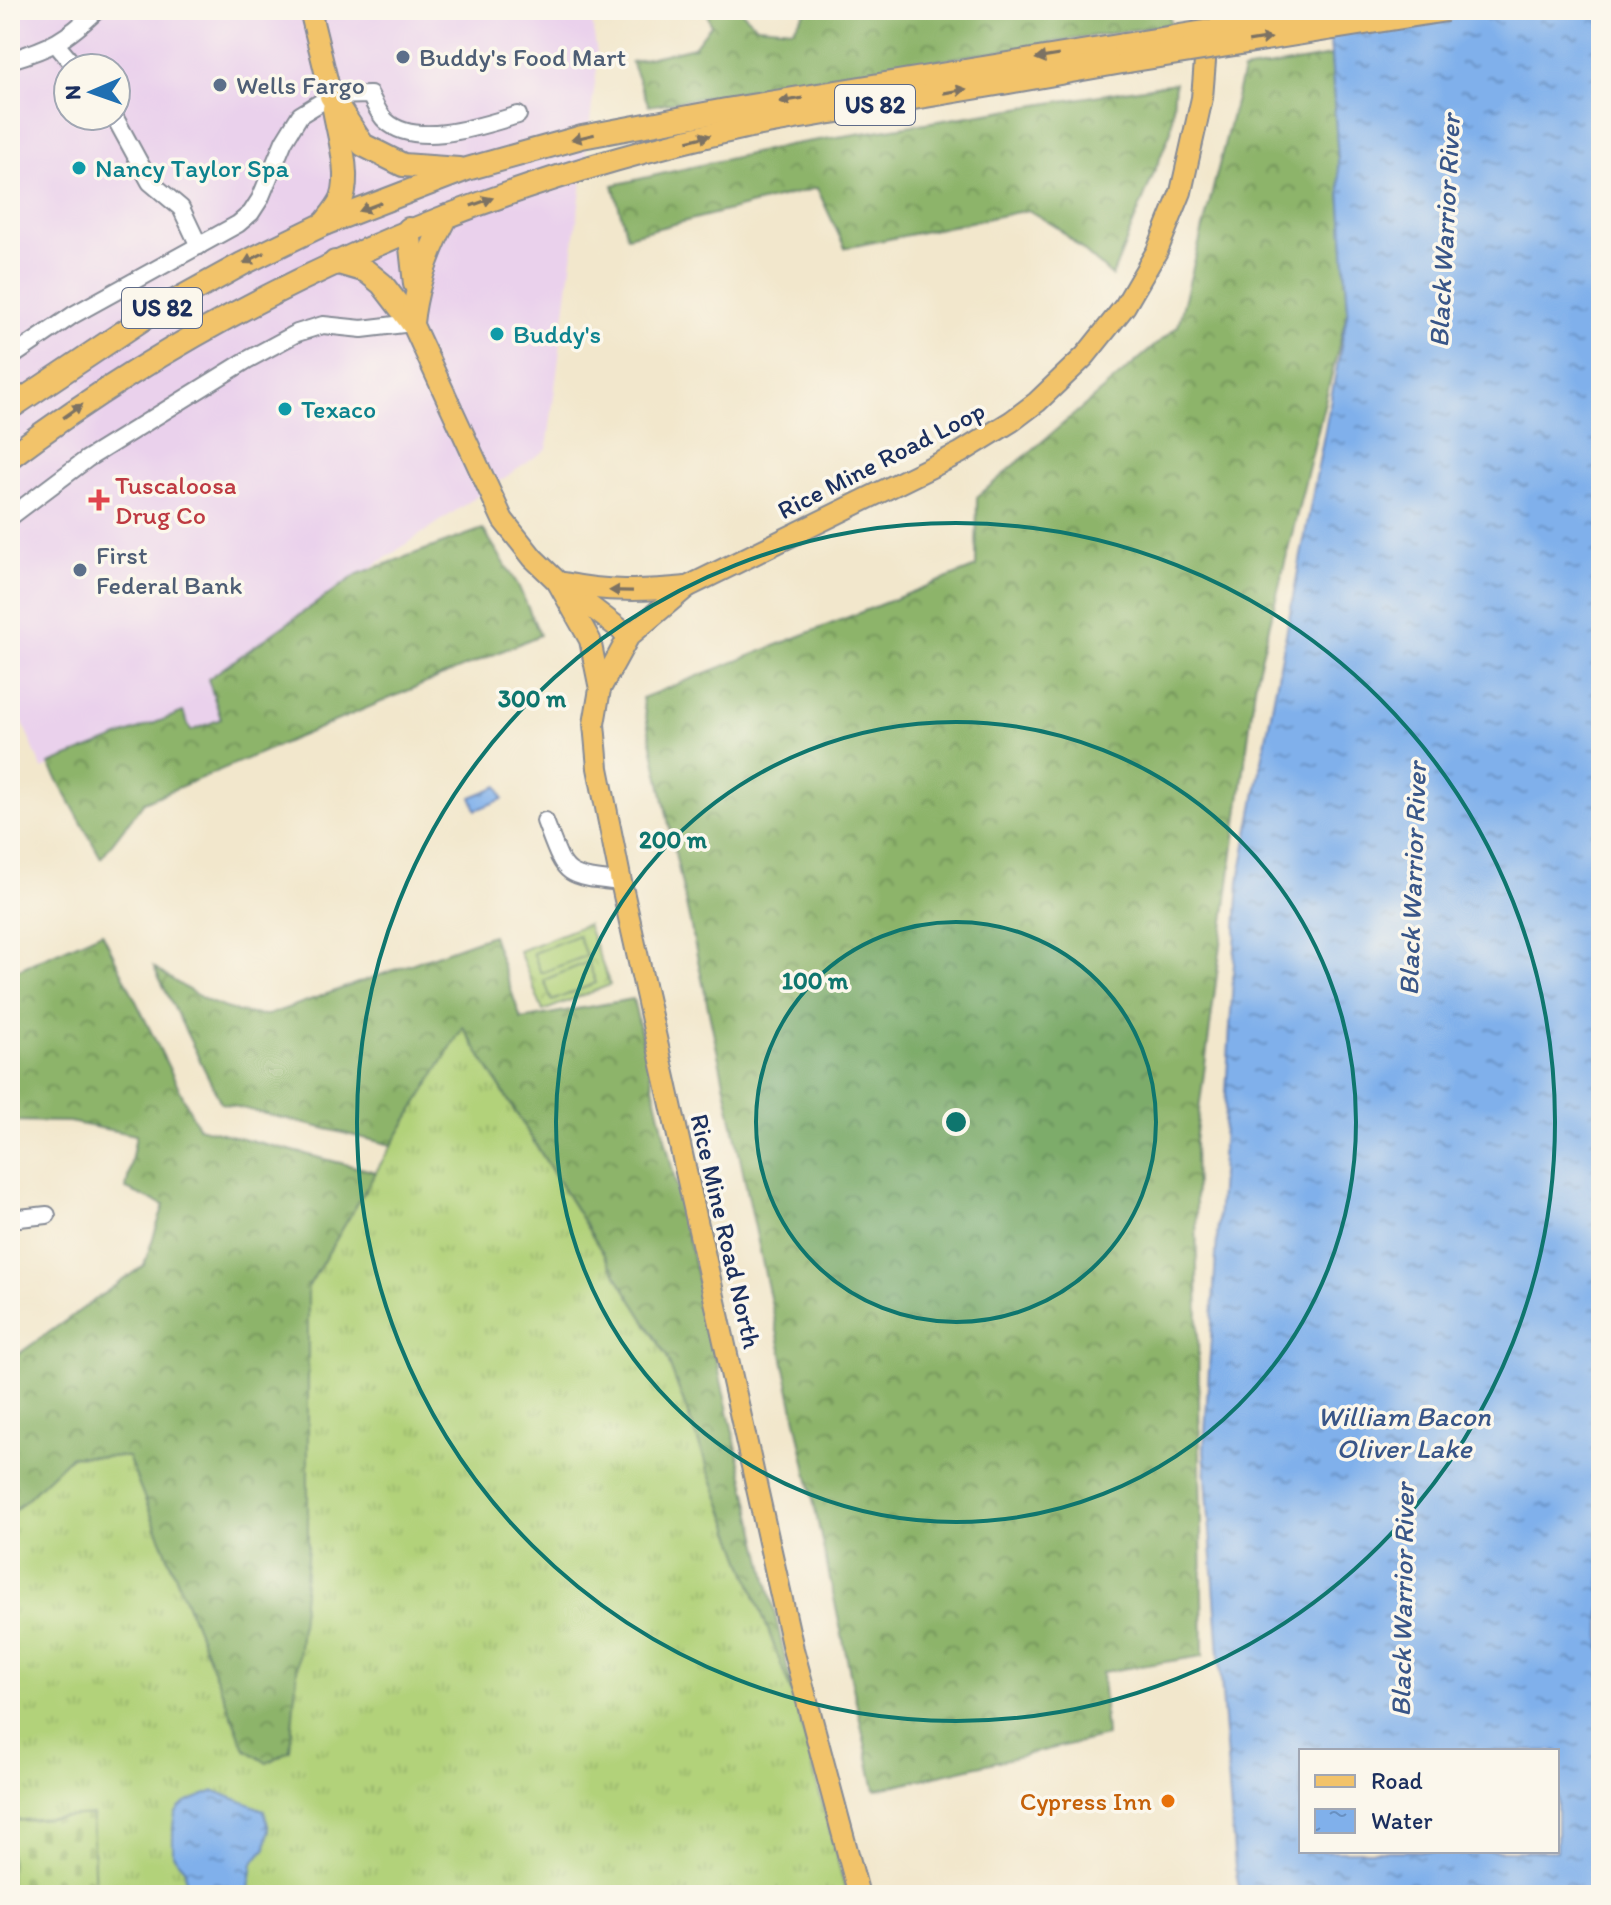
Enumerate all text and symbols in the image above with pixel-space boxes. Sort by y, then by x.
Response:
one-way arrow [1248,33,1273,46]
place label: Buddy's Food Mart [419,41,627,73]
marker: Buddy's Food Mart [394,48,412,66]
north arrow [52,52,132,132]
one-way arrow [1034,52,1059,64]
place label: Wells Fargo [236,69,365,101]
marker: Wells Fargo [211,76,229,94]
text: N [59,85,86,101]
road number: US 82 [835,85,915,125]
one-way arrow [943,85,968,97]
one-way arrow [778,94,803,106]
water label: Black Warrior River [1421,110,1467,348]
one-way arrow [570,131,595,144]
one-way arrow [687,131,712,144]
place label: Nancy Taylor Spa [95,152,289,184]
marker: Nancy Taylor Spa [70,159,88,177]
one-way arrow [470,195,494,208]
one-way arrow [358,201,382,214]
one-way arrow [242,251,265,265]
road number: US 82 [122,288,202,328]
place label: Buddy's [513,318,601,350]
marker: Buddy's [488,325,506,343]
place label: Texaco [301,393,376,425]
street label: Rice Mine Road Loop [772,394,990,526]
marker: Texaco [276,400,294,418]
one-way arrow [63,404,84,419]
place label: Tuscaloosa Drug Co [115,469,237,531]
marker: Tuscaloosa Drug Co [90,491,108,509]
place label: First Federal Bank [96,539,242,601]
marker: First Federal Bank [71,561,89,579]
one-way arrow [608,585,633,597]
text: 300 m [498,684,567,713]
water label: Black Warrior River [1391,758,1433,996]
text: 200 m [639,825,708,854]
text: 100 m [782,966,849,995]
centre of rings [942,1108,970,1136]
street label: Rice Mine Road North [683,1111,769,1352]
water label: William Bacon Oliver Lake [1317,1399,1491,1465]
water label: Black Warrior River [1383,1480,1421,1717]
legend [1299,1749,1559,1853]
text: Road [1371,1766,1423,1795]
place label: Cypress Inn [1020,1785,1152,1817]
marker: Cypress Inn [1159,1792,1177,1810]
text: Water [1371,1806,1433,1835]

